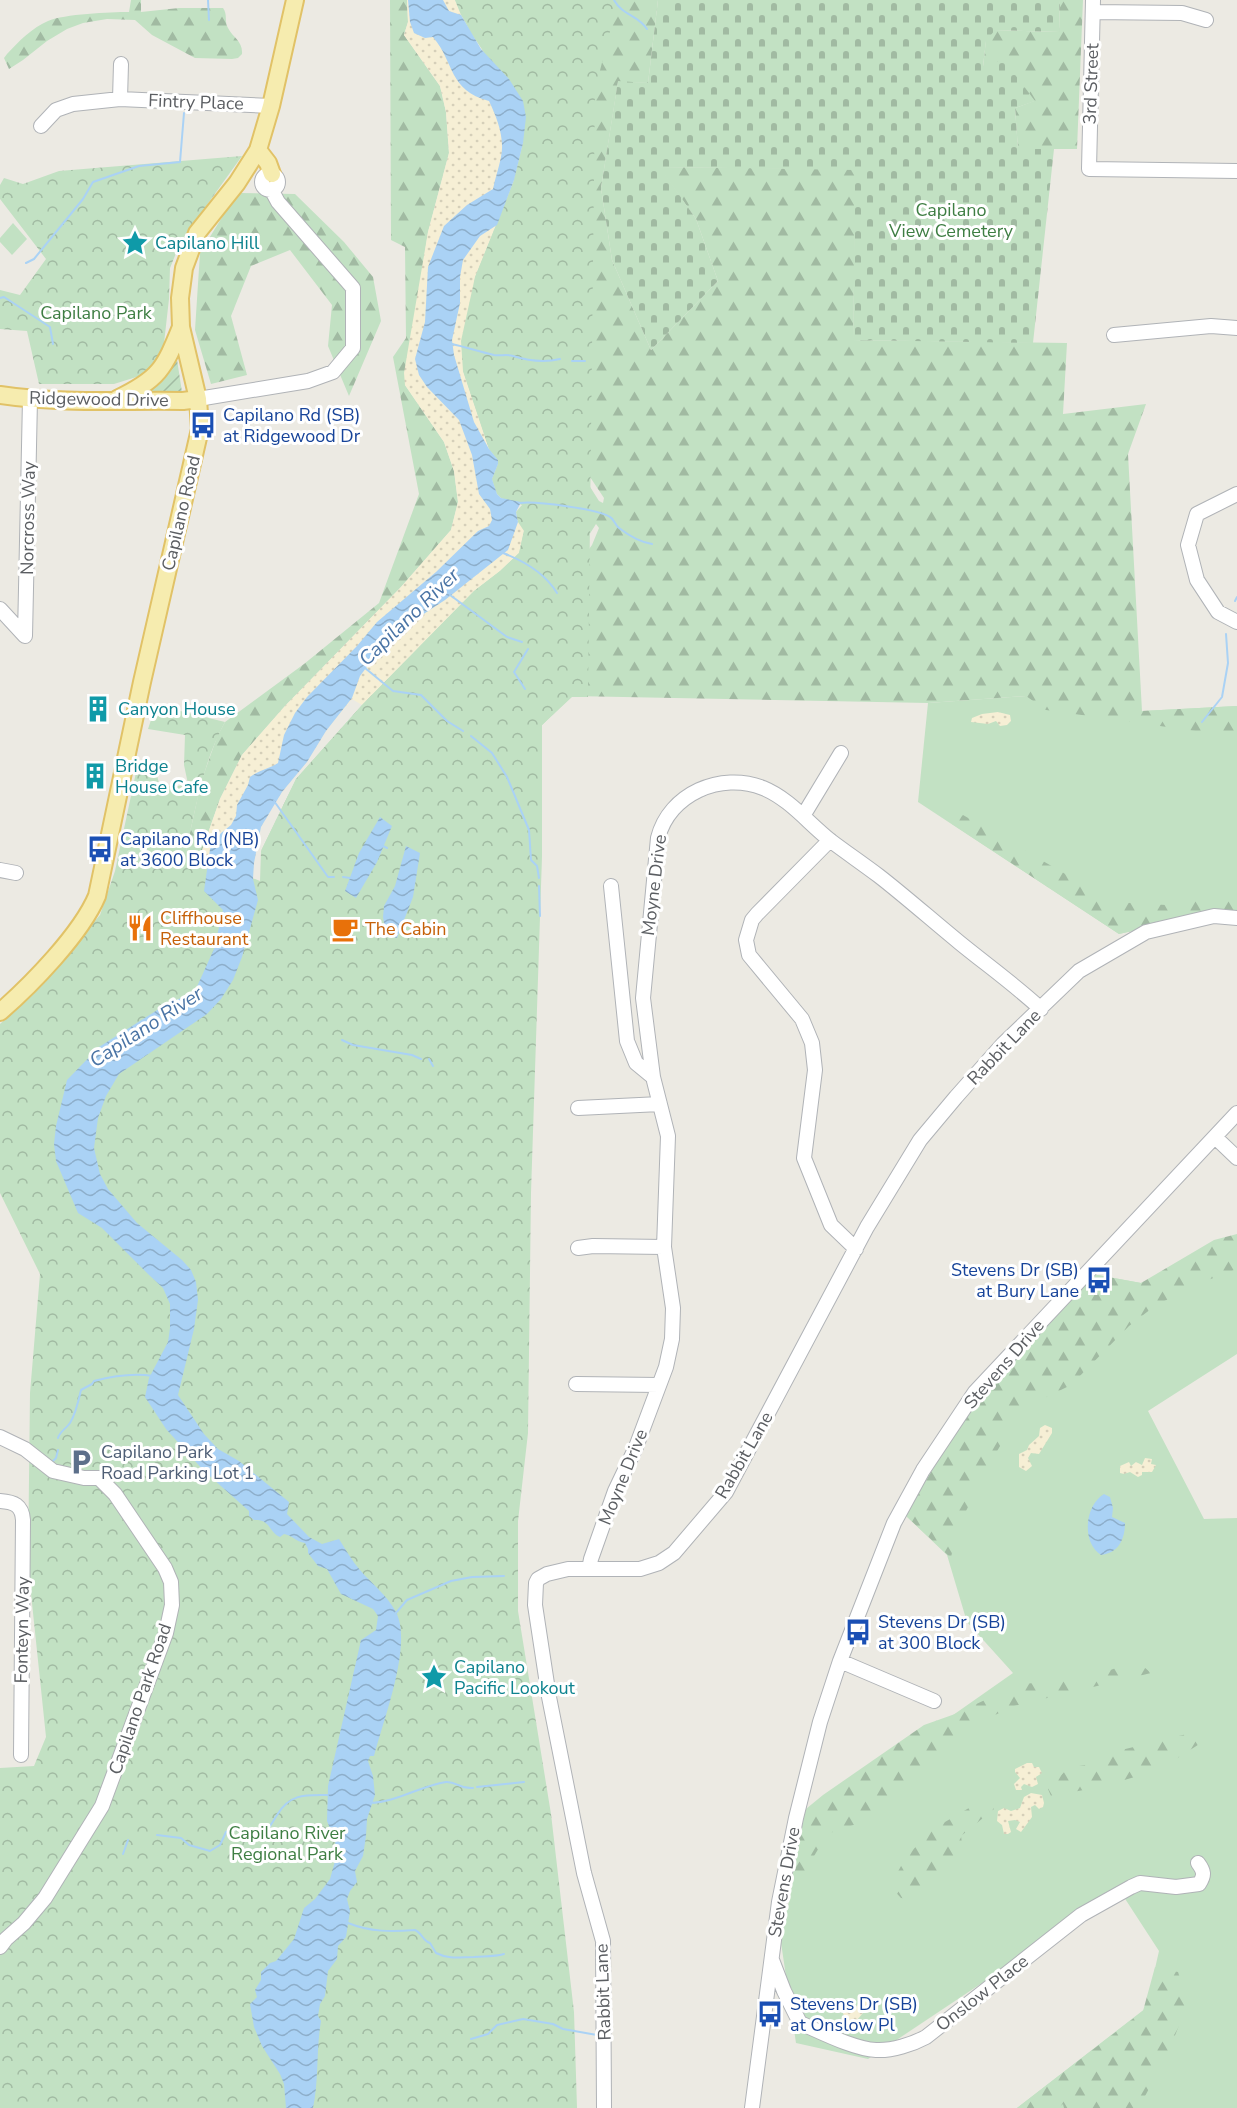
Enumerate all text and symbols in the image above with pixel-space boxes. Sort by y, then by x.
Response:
street label: 3rd Street [1078,42,1104,125]
street label: Fintry Place [148,88,244,116]
park label: Capilano View Cemetery [888,198,1014,243]
place icon: Capilano Hill [120,228,150,258]
place label: Capilano Hill [155,231,260,255]
park label: Capilano Park [40,301,153,325]
street label: Ridgewood Drive [29,386,169,412]
place label: Capilano Rd (SB) at Ridgewood Dr [223,403,361,448]
bus stop icon: Capilano Rd (SB) at Ridgewood Dr [188,410,218,440]
street label: Capilano Road [156,453,206,573]
street label: Norcross Way [15,460,41,575]
water label: Capilano River [353,562,466,672]
building icon: Canyon House [83,694,113,724]
place label: Canyon House [118,697,236,721]
place label: Bridge House Cafe [115,754,208,799]
building icon: Bridge House Cafe [80,761,110,791]
place label: Capilano Rd (NB) at 3600 Block [120,827,260,872]
street label: Moyne Drive [636,833,672,937]
bus stop icon: Capilano Rd (NB) at 3600 Block [85,834,115,864]
place label: Cliffhouse Restaurant [160,906,249,951]
restaurant icon: Cliffhouse Restaurant [125,913,155,943]
cafe icon: The Cabin [330,914,360,944]
place label: The Cabin [365,917,447,941]
water label: Capilano River [84,980,209,1074]
street label: Rabbit Lane [962,1004,1046,1090]
place label: Stevens Dr (SB) at Bury Lane [951,1258,1079,1303]
bus stop icon: Stevens Dr (SB) at Bury Lane [1084,1265,1114,1295]
street label: Stevens Drive [958,1314,1050,1414]
street label: Rabbit Lane [709,1407,779,1503]
street label: Moyne Drive [593,1425,653,1529]
place label: Capilano Park Road Parking Lot 1 [101,1440,254,1485]
parking icon: Capilano Park Road Parking Lot 1 [66,1447,96,1477]
street label: Fonteyn Way [9,1576,35,1684]
place label: Stevens Dr (SB) at 300 Block [878,1610,1006,1655]
bus stop icon: Stevens Dr (SB) at 300 Block [843,1617,873,1647]
street label: Capilano Park Road [103,1620,177,1778]
place label: Capilano Pacific Lookout [454,1655,576,1700]
place icon: Capilano Pacific Lookout [419,1662,449,1692]
park label: Capilano River Regional Park [228,1821,346,1866]
street label: Stevens Drive [762,1825,806,1939]
street label: Rabbit Lane [589,1943,617,2041]
street label: Onslow Place [931,1949,1033,2037]
place label: Stevens Dr (SB) at Onslow Pl [790,1992,918,2037]
bus stop icon: Stevens Dr (SB) at Onslow Pl [755,1999,785,2029]

